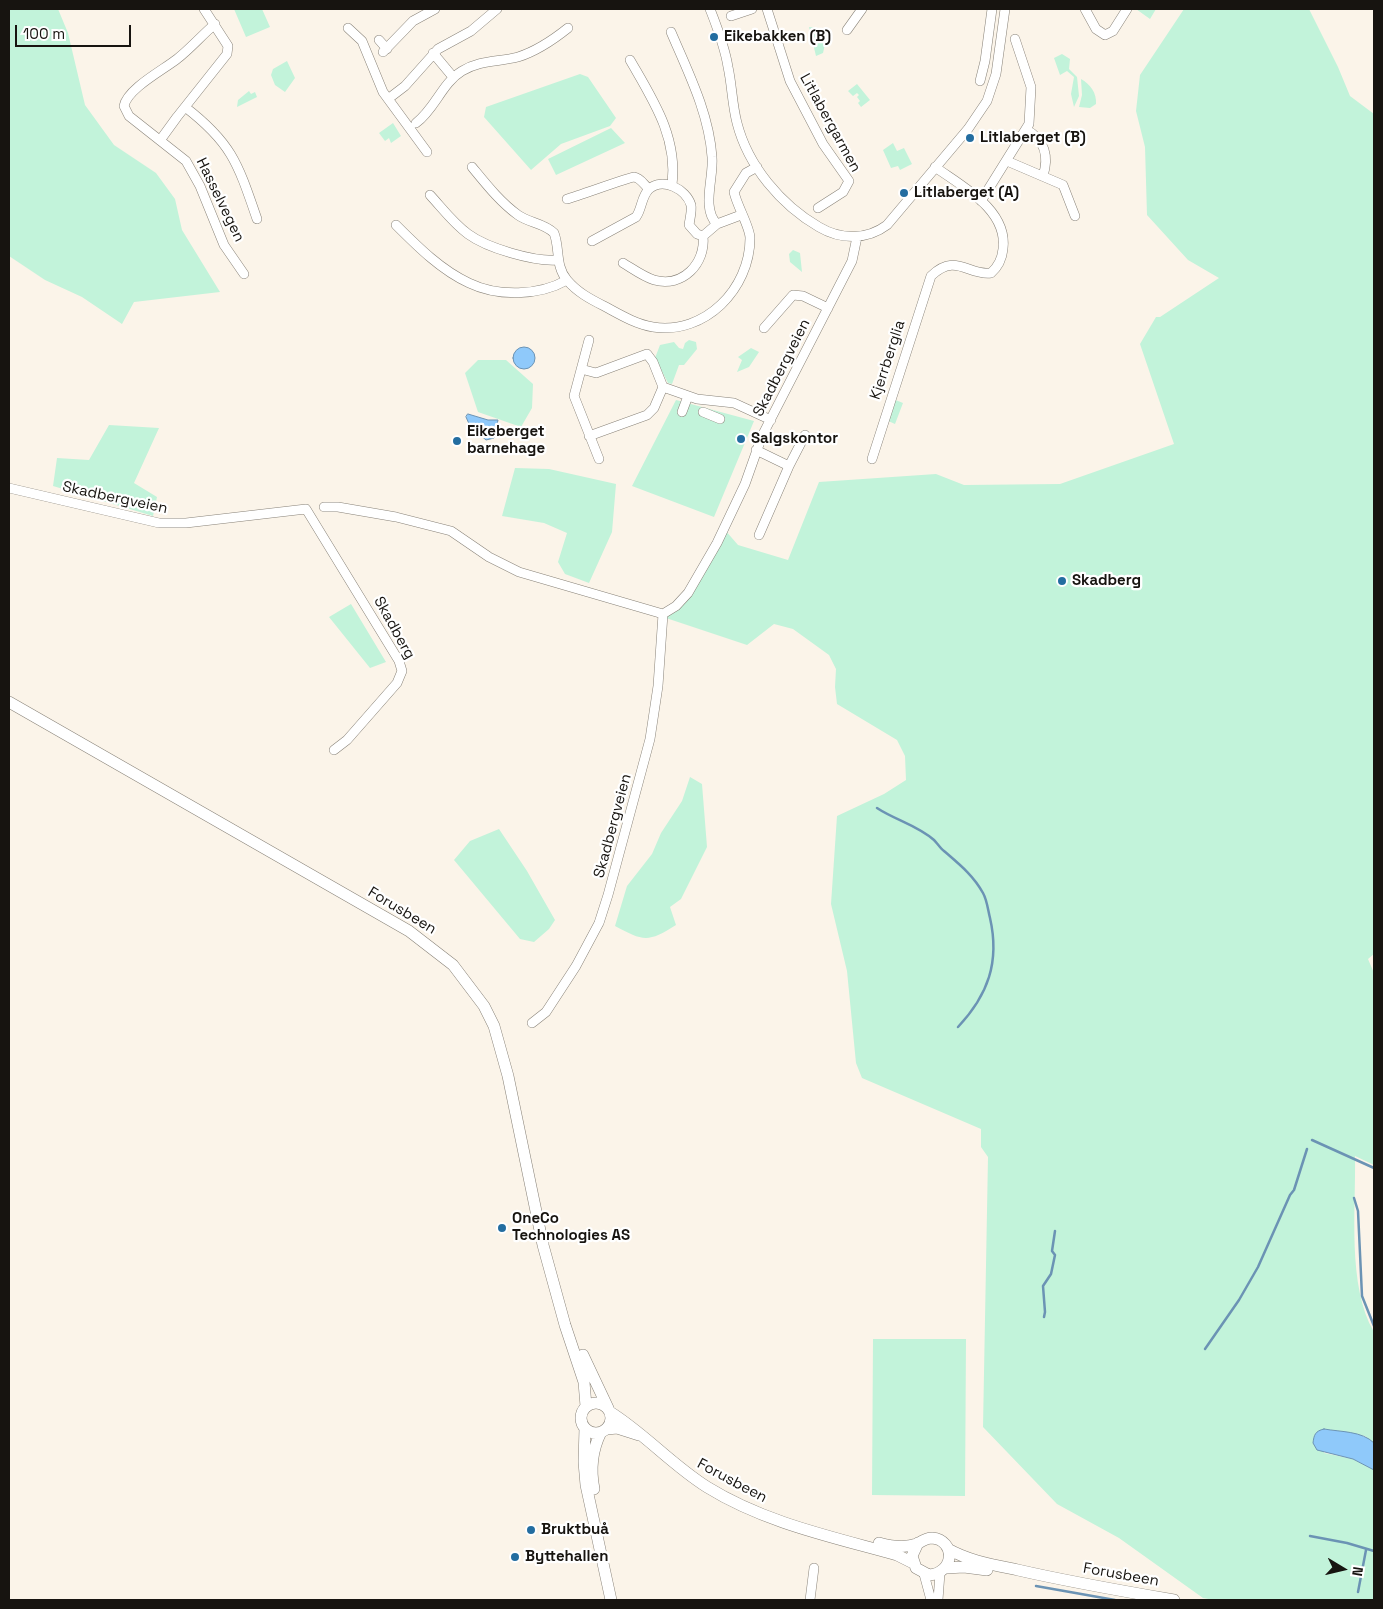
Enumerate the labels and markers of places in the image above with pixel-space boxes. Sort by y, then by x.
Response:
place label: Eikebakken (B) [724,28,831,46]
marker: Eikebakken (B) [708,31,720,43]
place label: Litlaberget (B) [980,129,1086,147]
marker: Litlaberget (B) [964,132,976,144]
place label: Litlaberget (A) [914,184,1019,202]
marker: Litlaberget (A) [898,187,910,199]
place label: Eikeberget barnehage [467,423,545,458]
place label: Salgskontor [751,430,838,448]
marker: Salgskontor [735,433,747,445]
marker: Eikeberget barnehage [451,435,463,447]
place label: Skadberg [1072,572,1141,590]
marker: Skadberg [1056,575,1068,587]
place label: OneCo Technologies AS [512,1210,630,1245]
marker: OneCo Technologies AS [496,1222,508,1234]
place label: Bruktbuå [541,1521,609,1539]
marker: Bruktbuå [525,1524,537,1536]
place label: Byttehallen [525,1548,608,1566]
marker: Byttehallen [509,1551,521,1563]

